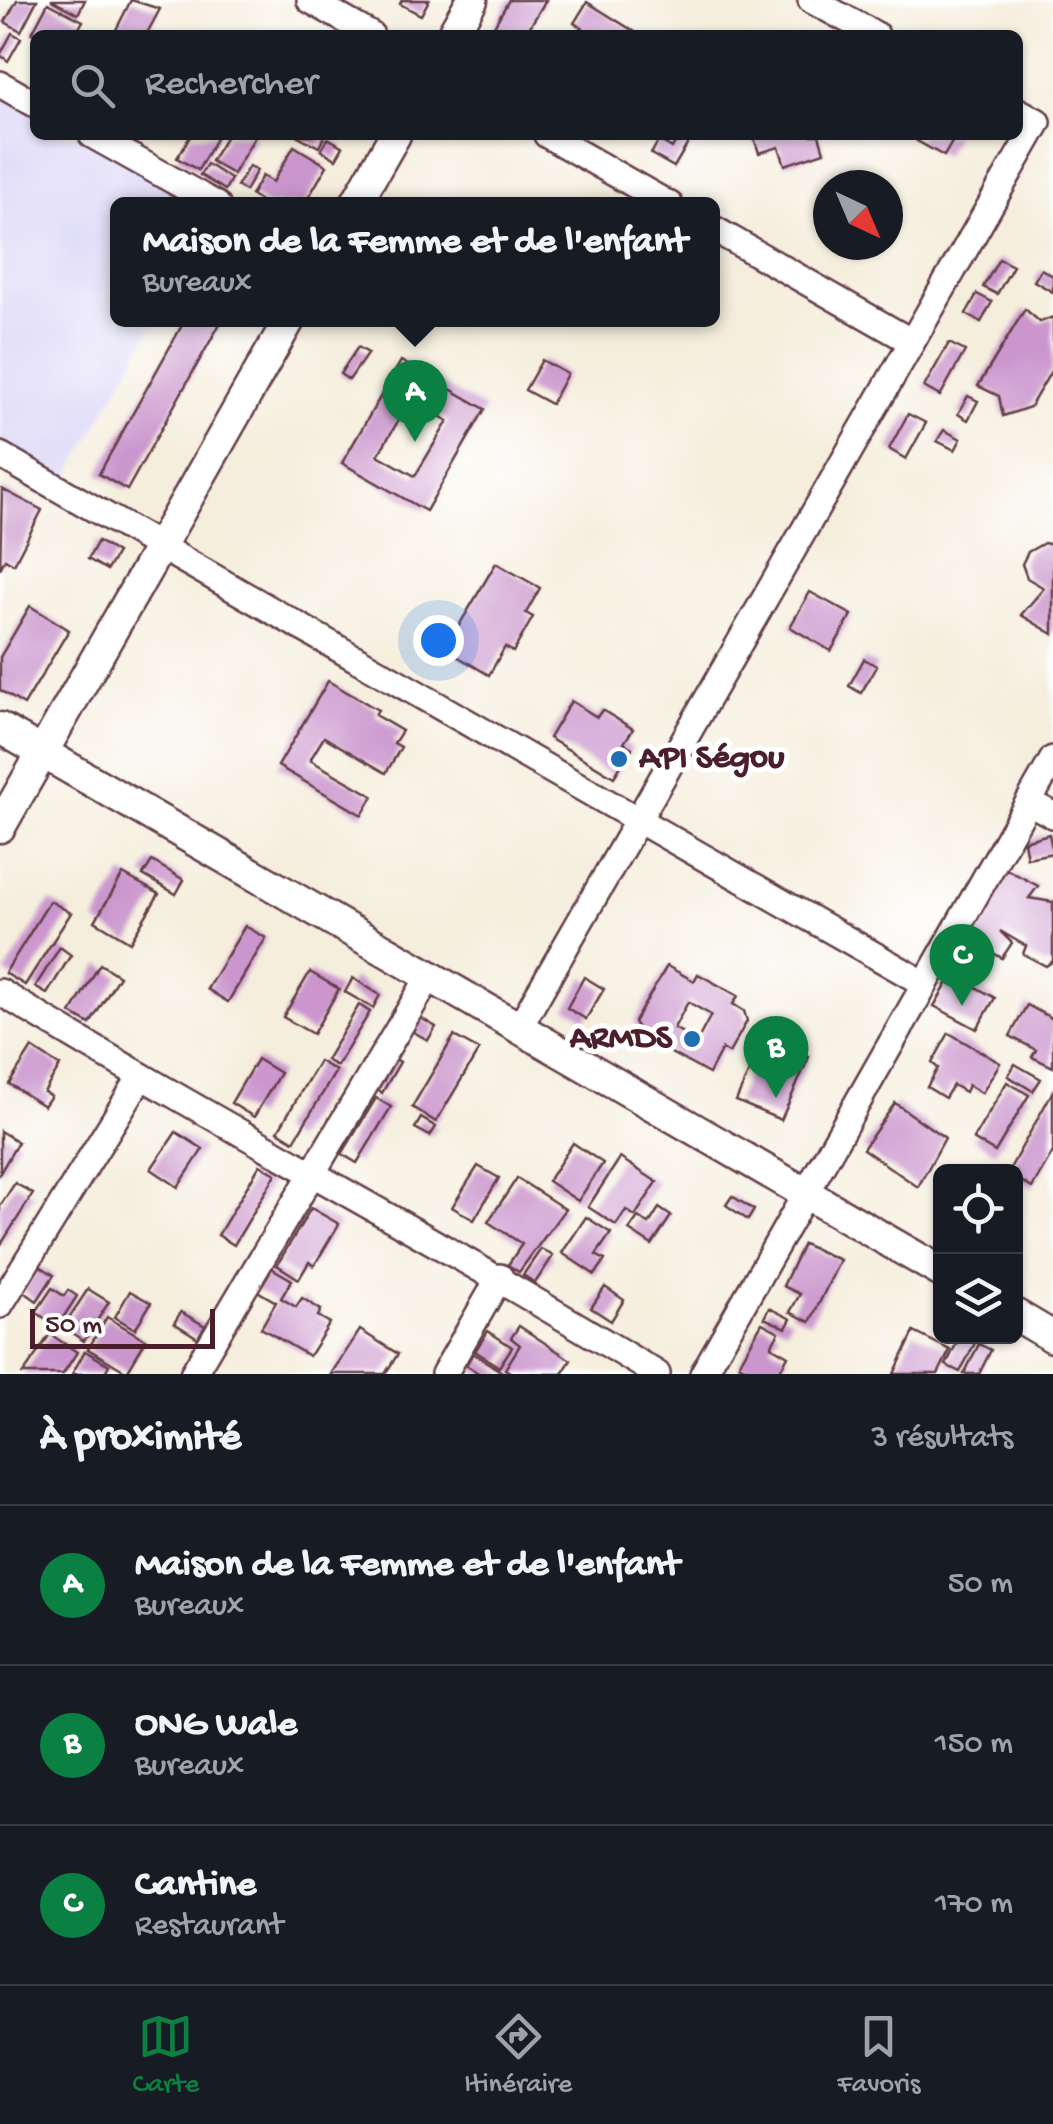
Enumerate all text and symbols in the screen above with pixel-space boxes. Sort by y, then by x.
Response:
search box [30,30,1023,140]
icon: search [65,58,120,113]
text: Rechercher [145,63,317,107]
north arrow [813,170,903,260]
popup [110,197,720,327]
text: Maison de la Femme et de l'enfant [143,221,687,265]
text: Bureaux [143,265,252,303]
pin: A [382,360,448,442]
your location [413,615,464,666]
place label: API Ségou [638,739,785,780]
marker: API Ségou [608,748,630,770]
pin: C [930,924,994,1006]
pin: B [744,1016,808,1098]
place label: ARMDS [569,1019,673,1060]
marker: ARMDS [681,1028,703,1050]
map controls [933,1164,1023,1344]
button: locate [933,1164,1023,1254]
button: layers [933,1254,1023,1344]
scale bar [30,1304,215,1348]
text: 50 m [45,1310,102,1343]
text: À proximité [40,1415,241,1464]
text: 3 résultats [871,1420,1013,1458]
text: Maison de la Femme et de l'enfant [135,1544,679,1588]
text: A [63,1566,82,1604]
text: 50 m [948,1566,1013,1604]
text: Bureaux [135,1588,244,1626]
text: ONG Wale [135,1704,297,1748]
text: B [64,1726,81,1764]
text: 150 m [935,1726,1013,1764]
text: Bureaux [135,1748,244,1786]
text: Cantine [135,1864,256,1908]
text: C [64,1886,81,1924]
text: 170 m [935,1886,1013,1924]
text: Restaurant [135,1908,283,1946]
tab: Carte [133,2009,199,2102]
tab: Itinéraire [464,2009,572,2102]
tab: Favoris [837,2009,920,2102]

